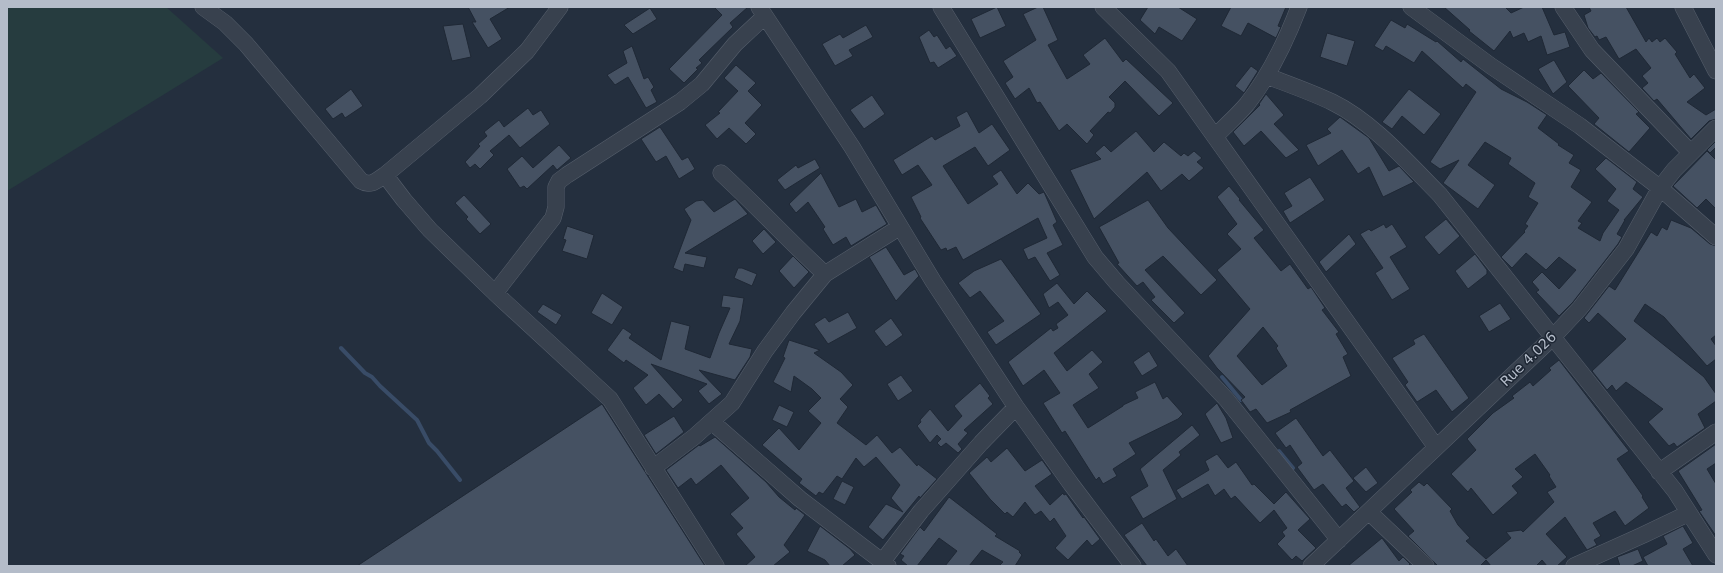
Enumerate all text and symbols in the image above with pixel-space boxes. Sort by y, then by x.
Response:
street label: Rue 4.026 [1497,328,1559,389]

